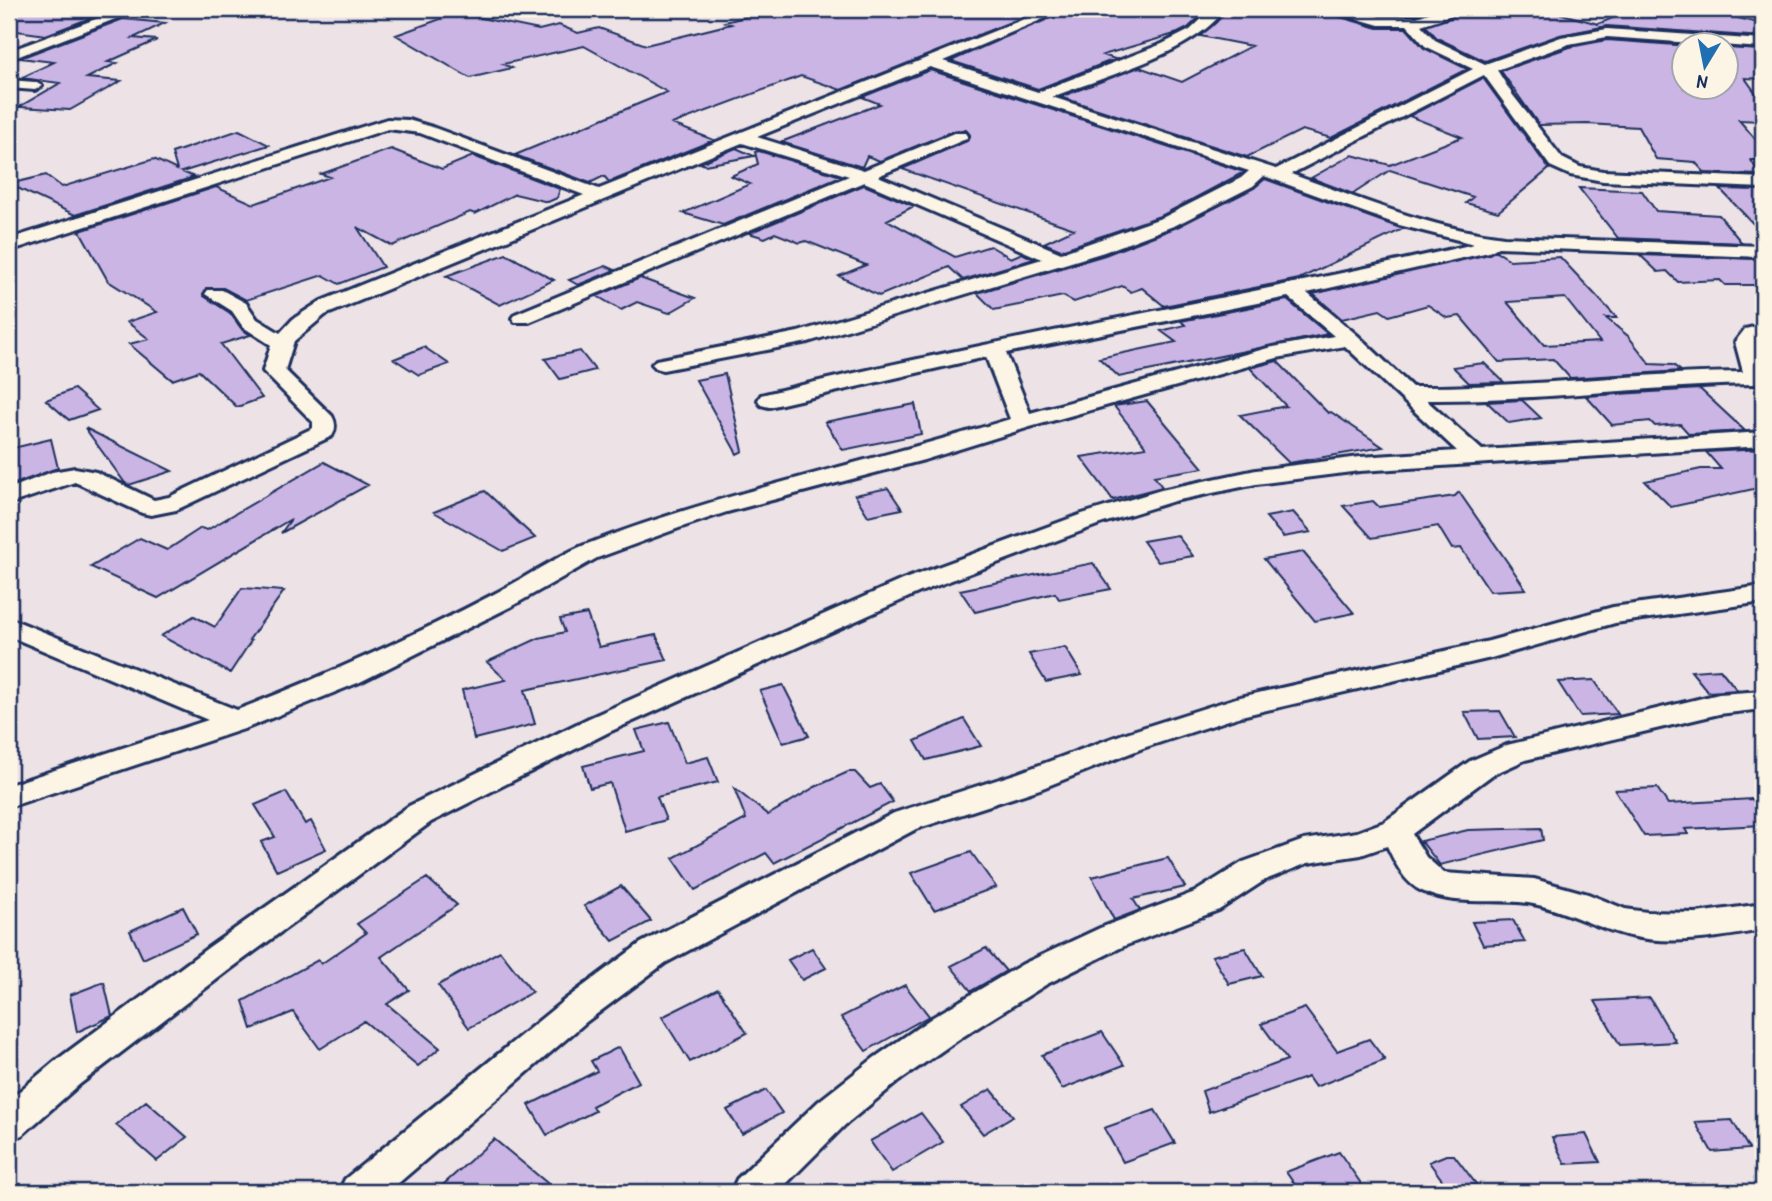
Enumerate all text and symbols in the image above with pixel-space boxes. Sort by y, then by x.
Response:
north arrow [1670,32,1740,102]
text: N [1695,69,1709,96]

